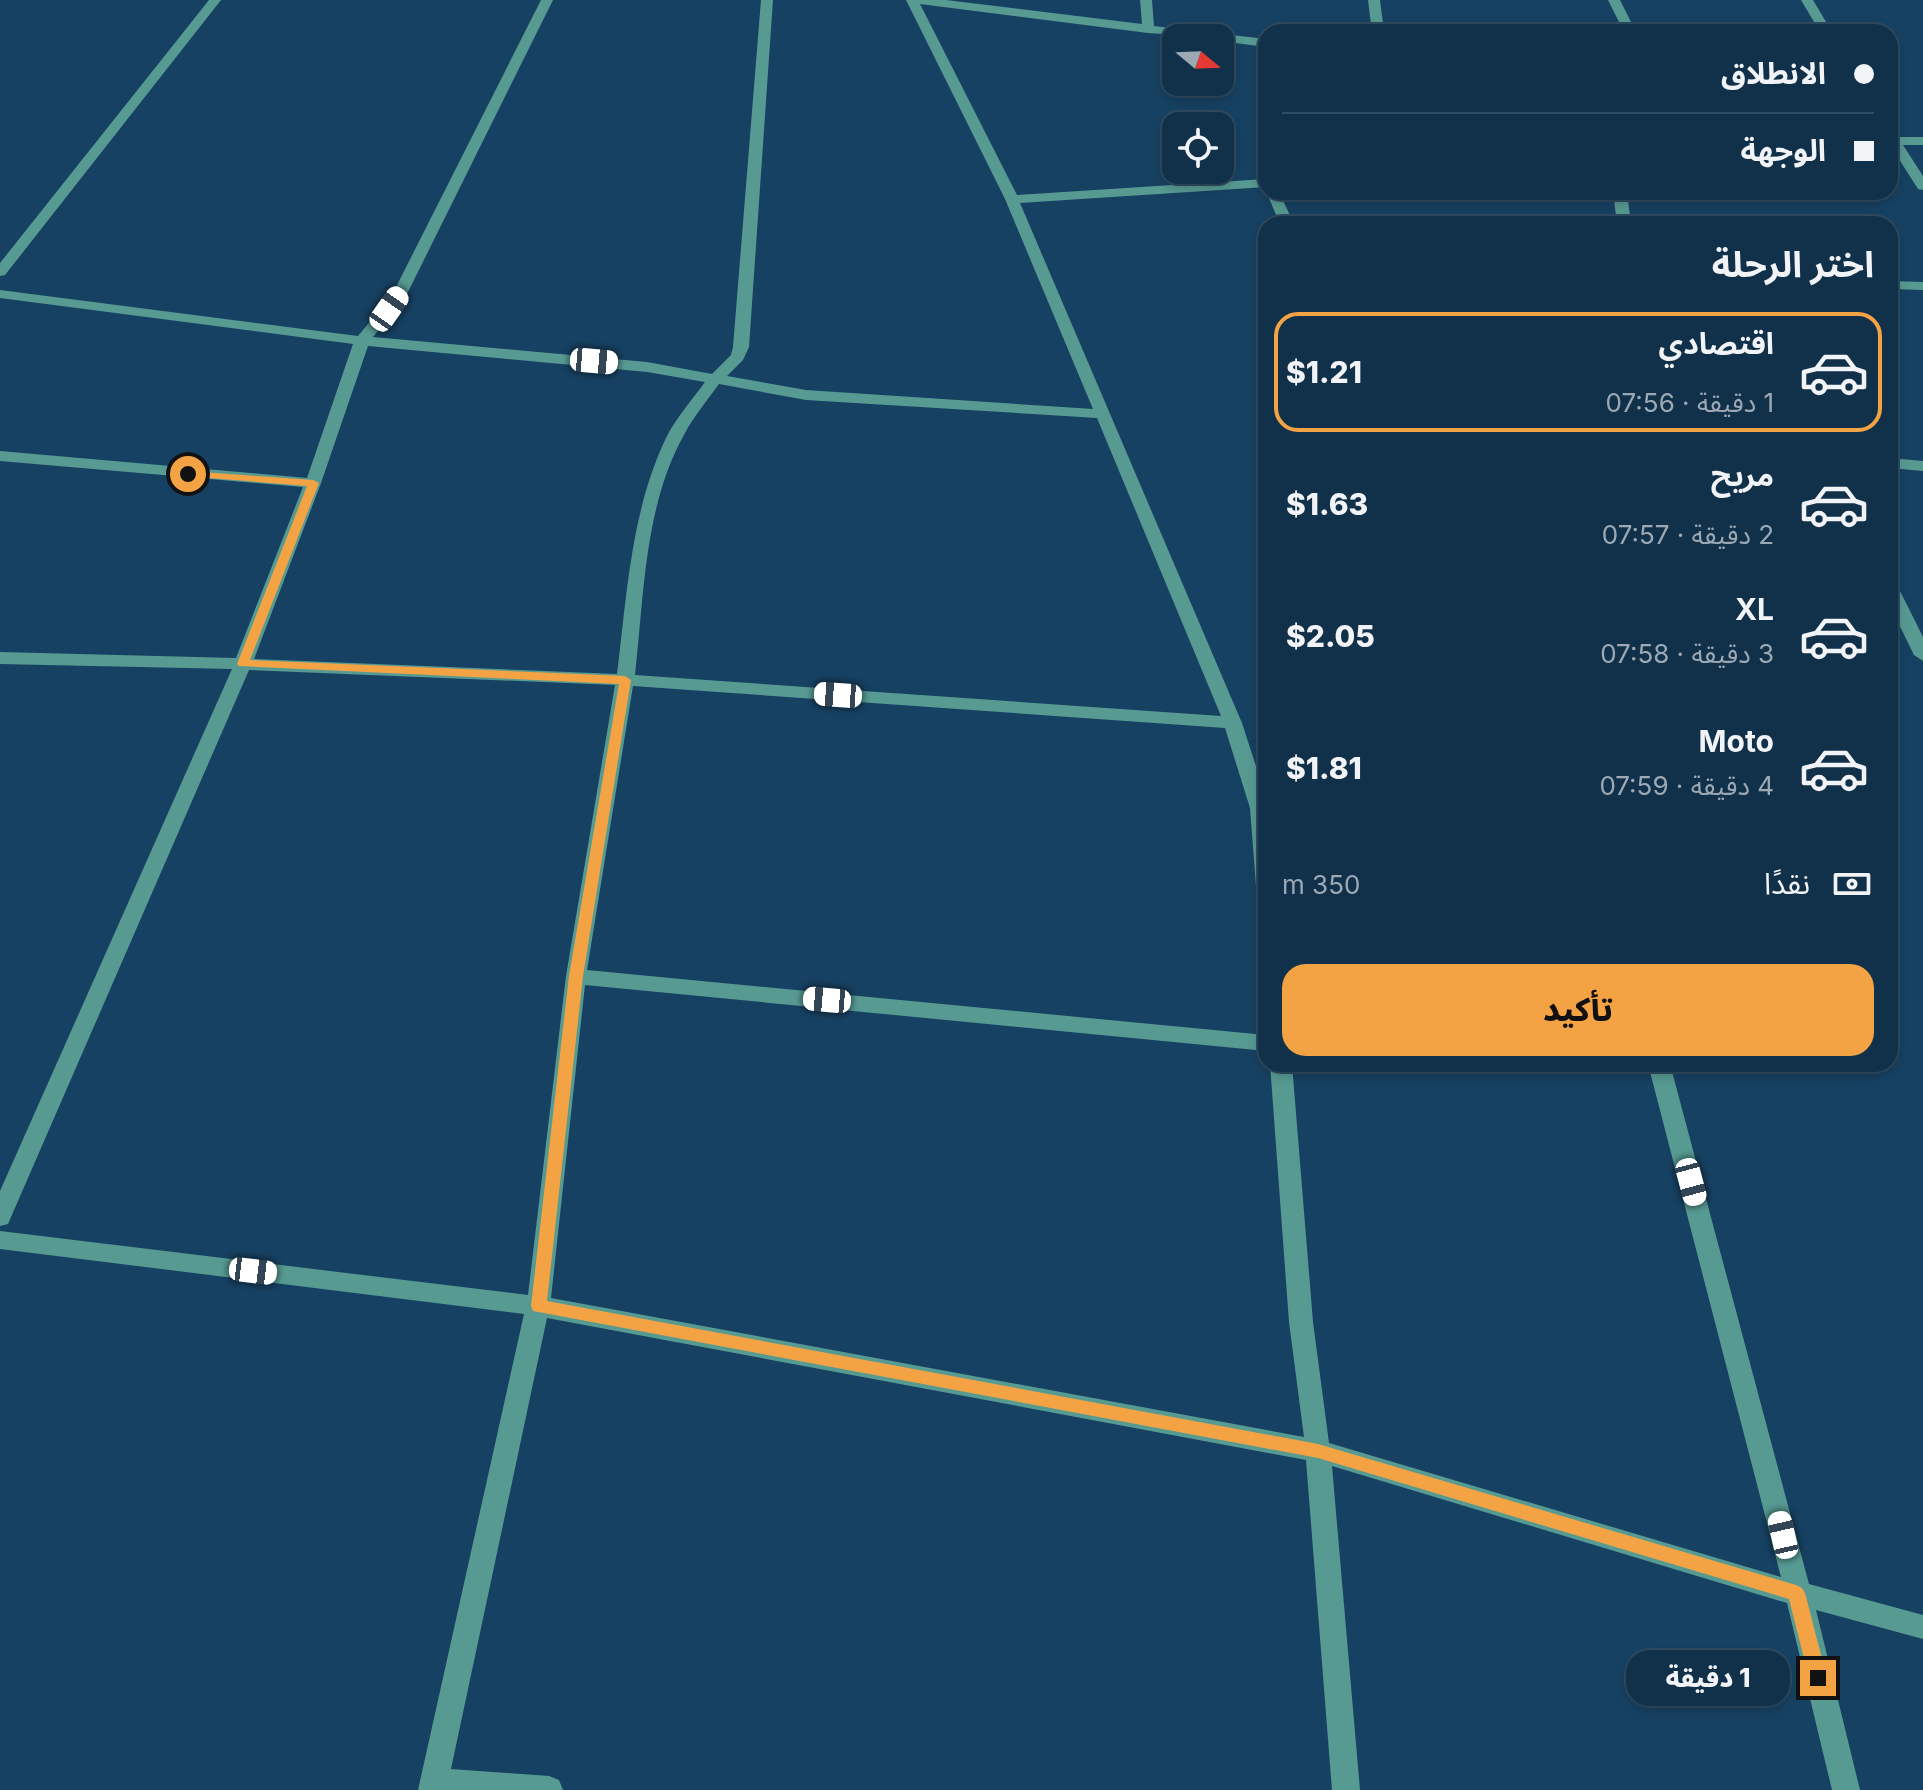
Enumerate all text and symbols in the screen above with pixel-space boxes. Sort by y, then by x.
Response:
north arrow [1162,24,1234,96]
map controls [1162,24,1234,184]
text: الانطلاق [1721,55,1826,91]
button: locate [1162,112,1234,184]
text: الوجهة [1741,132,1826,168]
text: اختر الرحلة [1712,242,1874,286]
car [365,282,413,336]
text: اقتصادي [1659,325,1774,361]
icon: car [1798,336,1870,408]
car [569,347,619,375]
text: $1.21 [1286,354,1362,390]
text: 1 دقيقة · 07:56 [1606,387,1774,418]
route start [170,456,206,492]
text: مريح [1711,457,1774,493]
icon: car [1798,468,1870,540]
text: $1.63 [1286,486,1368,522]
text: 2 دقيقة · 07:57 [1602,519,1774,550]
text: XL [1735,591,1774,627]
icon: car [1798,600,1870,672]
text: $2.05 [1286,618,1375,654]
text: 3 دقيقة · 07:58 [1600,638,1774,669]
car [813,681,863,709]
text: Moto [1699,723,1774,759]
icon: car [1798,732,1870,804]
text: $1.81 [1286,750,1362,786]
text: 4 دقيقة · 07:59 [1599,770,1774,801]
icon: cash [1830,862,1874,906]
text: نقدًا [1764,865,1810,901]
text: 350 m [1282,869,1360,900]
button: تأكيد [1282,964,1874,1056]
car [802,986,852,1014]
car [1673,1156,1709,1208]
car [228,1256,278,1286]
car [1766,1509,1800,1561]
callout: 1 دقيقة [1626,1650,1790,1706]
route end [1800,1660,1836,1696]
text: 1 دقيقة [1665,1662,1751,1693]

